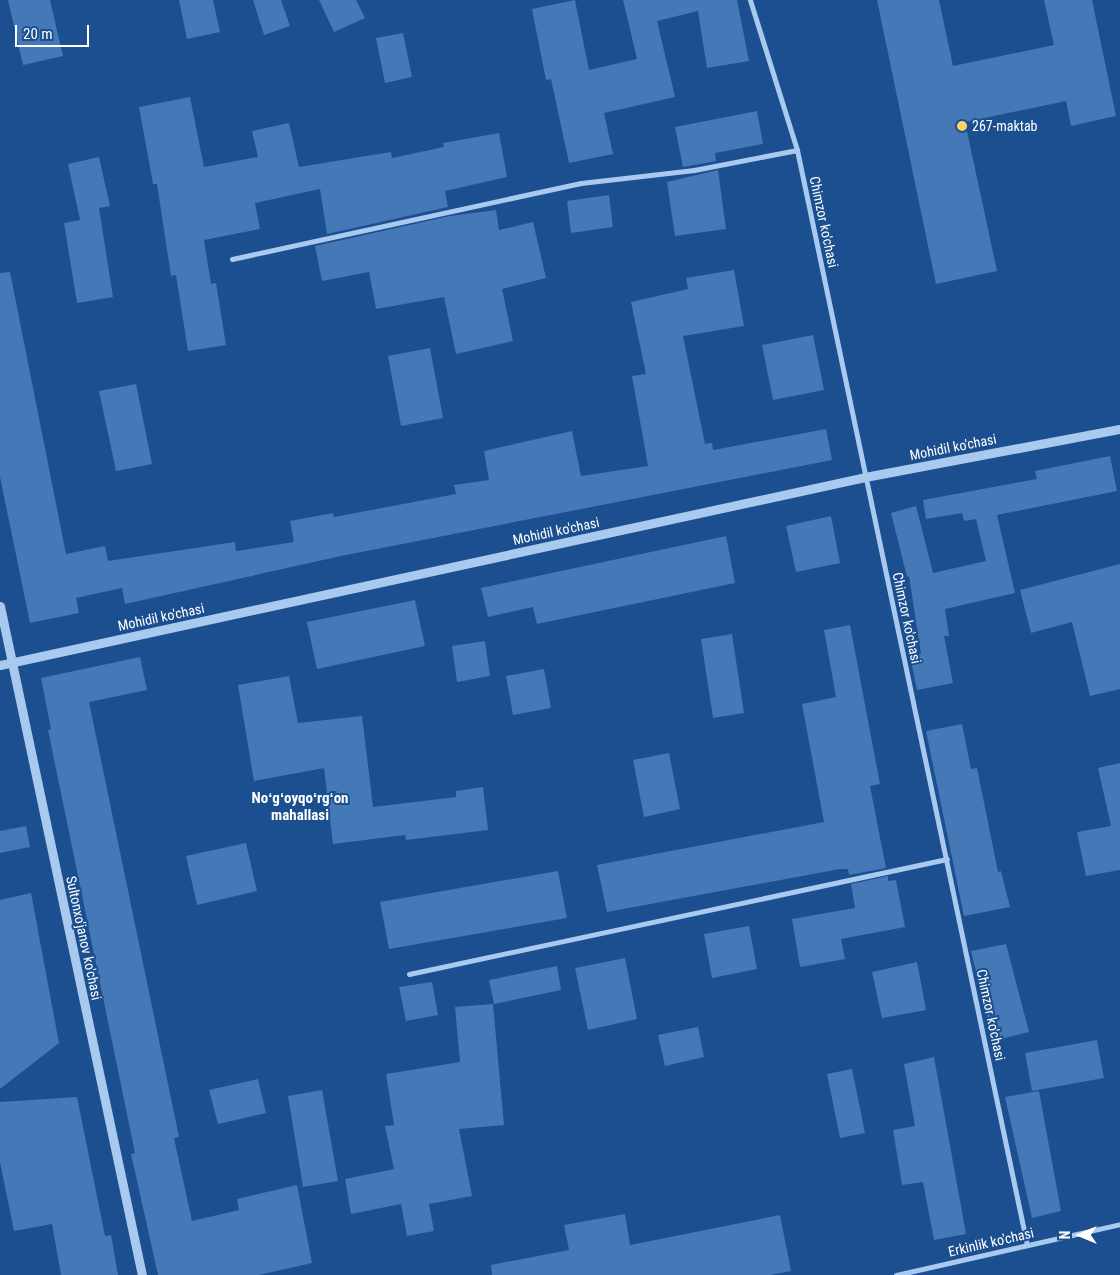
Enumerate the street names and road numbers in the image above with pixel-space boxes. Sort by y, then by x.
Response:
street label: Chimzor ko'chasi [806,175,842,269]
street label: Mohidil ko'chasi [908,430,998,464]
street label: Mohidil ko'chasi [511,514,601,548]
street label: Chimzor ko'chasi [889,571,925,665]
street label: Mohidil ko'chasi [116,600,206,634]
street label: Sultonxo'janov ko'chasi [63,874,105,1002]
street label: Chimzor ko'chasi [973,968,1009,1062]
street label: Erkinlik ko'chasi [947,1224,1035,1260]

